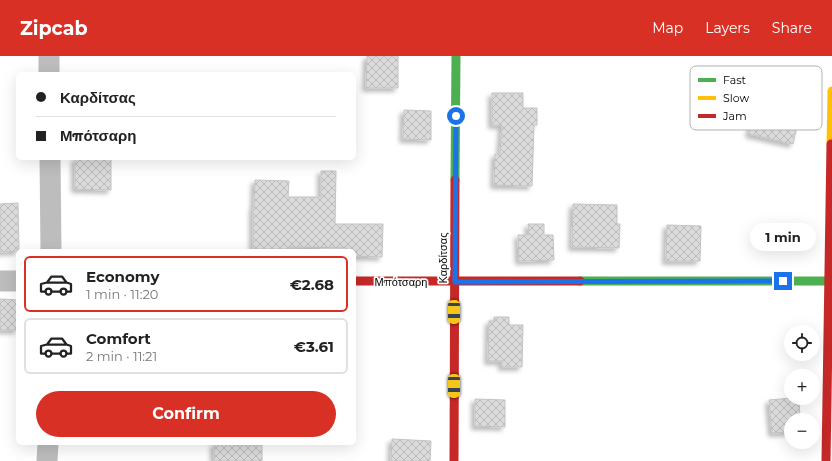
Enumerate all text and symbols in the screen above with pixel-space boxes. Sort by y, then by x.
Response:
text: Zipcab [20,17,88,40]
text: Map [652,19,683,37]
text: Layers [705,19,750,37]
text: Share [772,19,812,37]
legend [690,66,822,130]
text: Fast [723,73,747,87]
text: Καρδίτσας [60,88,136,107]
text: Slow [723,91,749,105]
route start [447,107,465,125]
text: Jam [722,109,747,123]
text: Μπότσαρη [60,126,136,145]
callout: 1 min [750,223,816,251]
text: 1 min [765,229,801,245]
street label: Καρδίτσας [436,232,450,284]
icon: car [38,266,74,302]
text: Economy [86,267,159,286]
route end [774,272,792,290]
text: €2.68 [290,275,334,294]
street label: Μπότσαρη [375,275,427,289]
text: 1 min · 11:20 [86,286,158,302]
car [448,300,460,324]
map controls [784,325,820,449]
button: locate [784,325,820,361]
icon: car [38,328,74,364]
text: Comfort [86,329,151,348]
text: €3.61 [294,337,334,356]
text: 2 min · 11:21 [86,348,157,364]
button: + [784,369,820,405]
car [448,374,460,398]
button: Confirm [36,391,336,437]
button: − [784,413,820,449]

